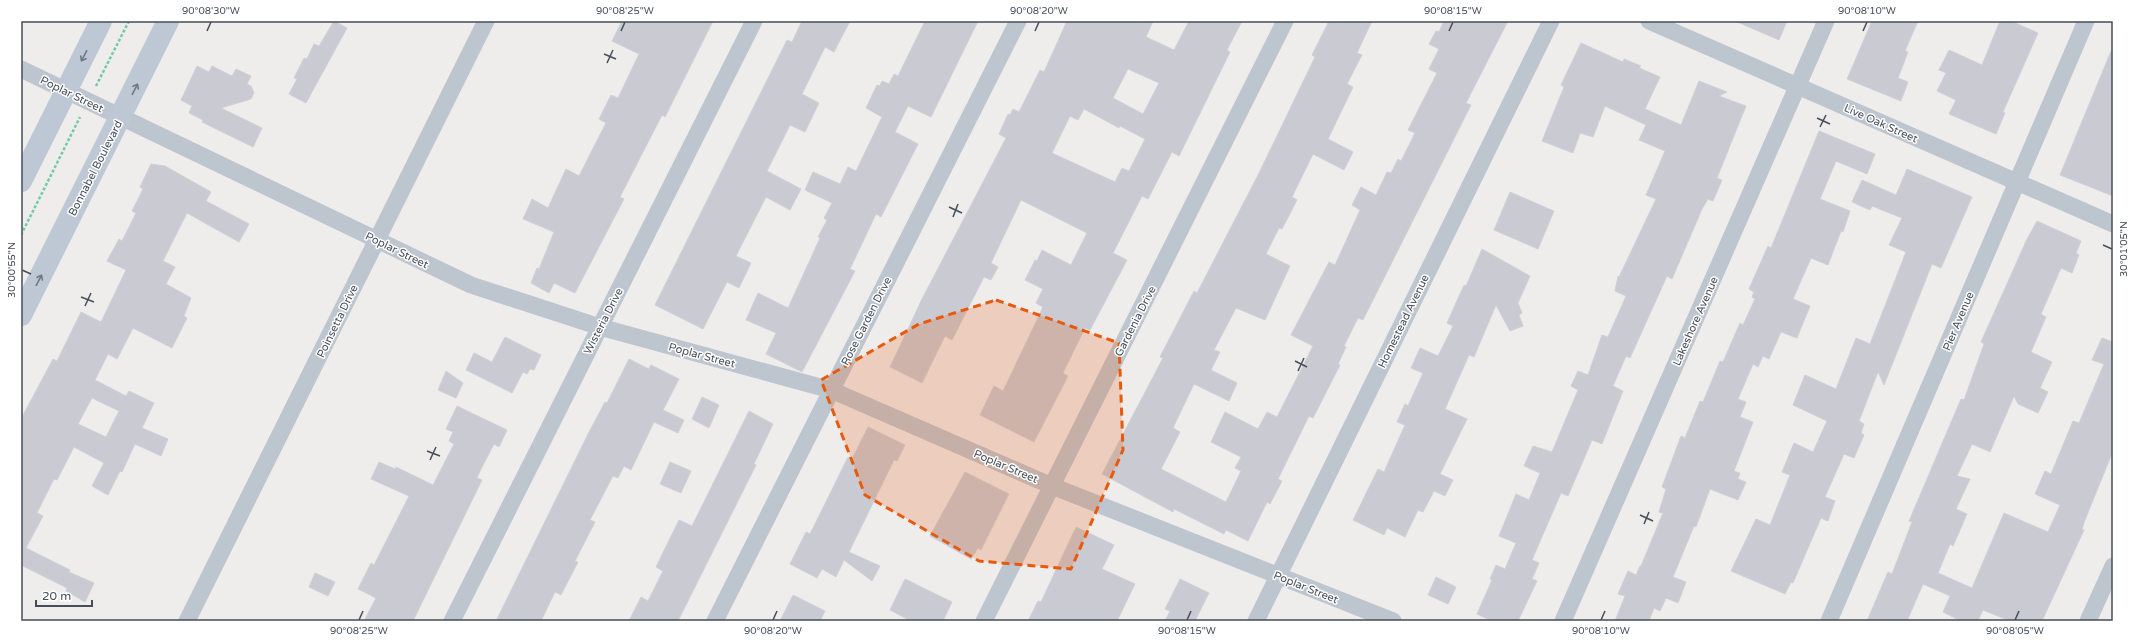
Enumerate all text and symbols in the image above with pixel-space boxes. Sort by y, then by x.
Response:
text: 90°08'30"W [182,5,240,17]
text: 90°08'25"W [596,5,654,17]
text: 90°08'20"W [1010,5,1068,17]
text: 90°08'15"W [1424,5,1482,17]
text: 90°08'10"W [1838,5,1896,17]
one-way arrow [80,50,87,62]
street label: Poplar Street [38,74,105,115]
one-way arrow [131,83,139,95]
street label: Live Oak Street [1842,101,1920,146]
street label: Bonnabel Boulevard [66,118,125,218]
text: 30°01'05"N [2118,221,2130,277]
street label: Poplar Street [363,230,430,271]
text: 30°00'55"N [6,242,18,298]
street label: Homestead Avenue [1375,272,1432,370]
one-way arrow [35,274,43,286]
street label: Rose Garden Drive [839,275,894,368]
street label: Lakeshore Avenue [1670,275,1721,368]
street label: Poinsetta Drive [314,283,361,360]
street label: Gardenia Drive [1112,284,1159,359]
street label: Wisteria Drive [581,286,626,356]
street label: Pier Avenue [1940,290,1977,353]
street label: Poplar Street [667,340,737,371]
street label: Poplar Street [972,447,1040,486]
street label: Poplar Street [1272,569,1340,606]
scale bar [36,582,92,608]
text: 20 m [42,589,71,603]
text: 90°08'25"W [330,625,388,637]
text: 90°08'20"W [744,625,802,637]
text: 90°08'15"W [1158,625,1216,637]
text: 90°08'10"W [1572,625,1630,637]
text: 90°08'05"W [1986,625,2044,637]

